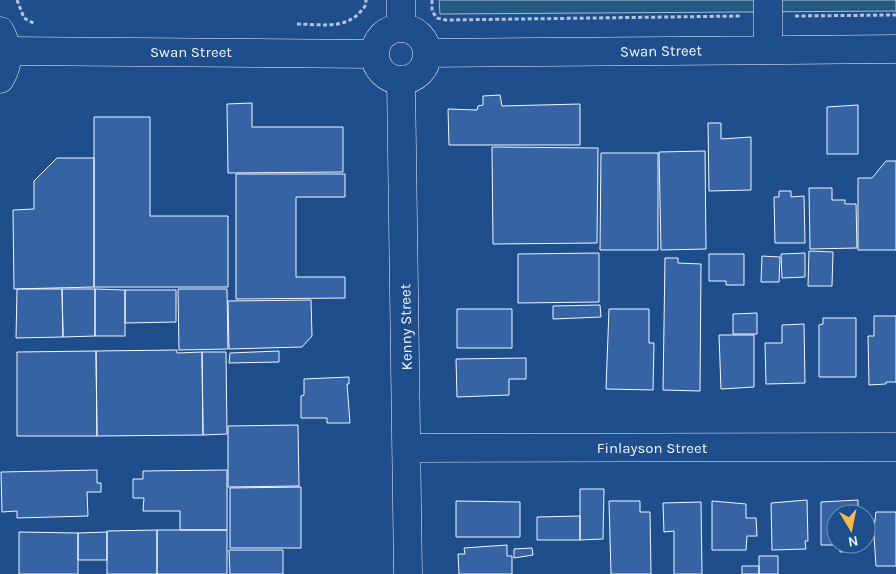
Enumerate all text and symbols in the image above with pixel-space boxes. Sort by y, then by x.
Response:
street label: Swan Street [620,41,703,61]
street label: Swan Street [150,43,232,61]
street label: Kenny Street [396,283,416,370]
street label: Finlayson Street [597,439,708,457]
north arrow [826,504,876,554]
text: N [847,532,860,551]

